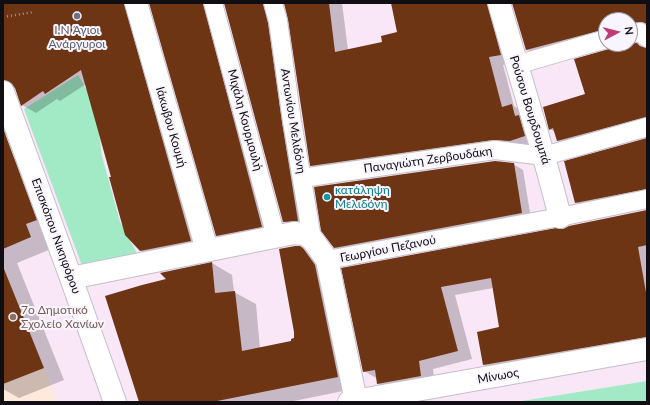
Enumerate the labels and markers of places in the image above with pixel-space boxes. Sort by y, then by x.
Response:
marker: Ι.Ν Άγιοι Ανάργυροι [72,11,82,21]
place label: Ι.Ν Άγιοι Ανάργυροι [48,23,106,51]
place label: κατάληψη Μελιδόνη [335,183,390,211]
marker: κατάληψη Μελιδόνη [322,192,332,202]
place label: 7ο Δημοτικό Σχολείο Χανίων [21,303,104,331]
marker: 7ο Δημοτικό Σχολείο Χανίων [8,312,18,322]

